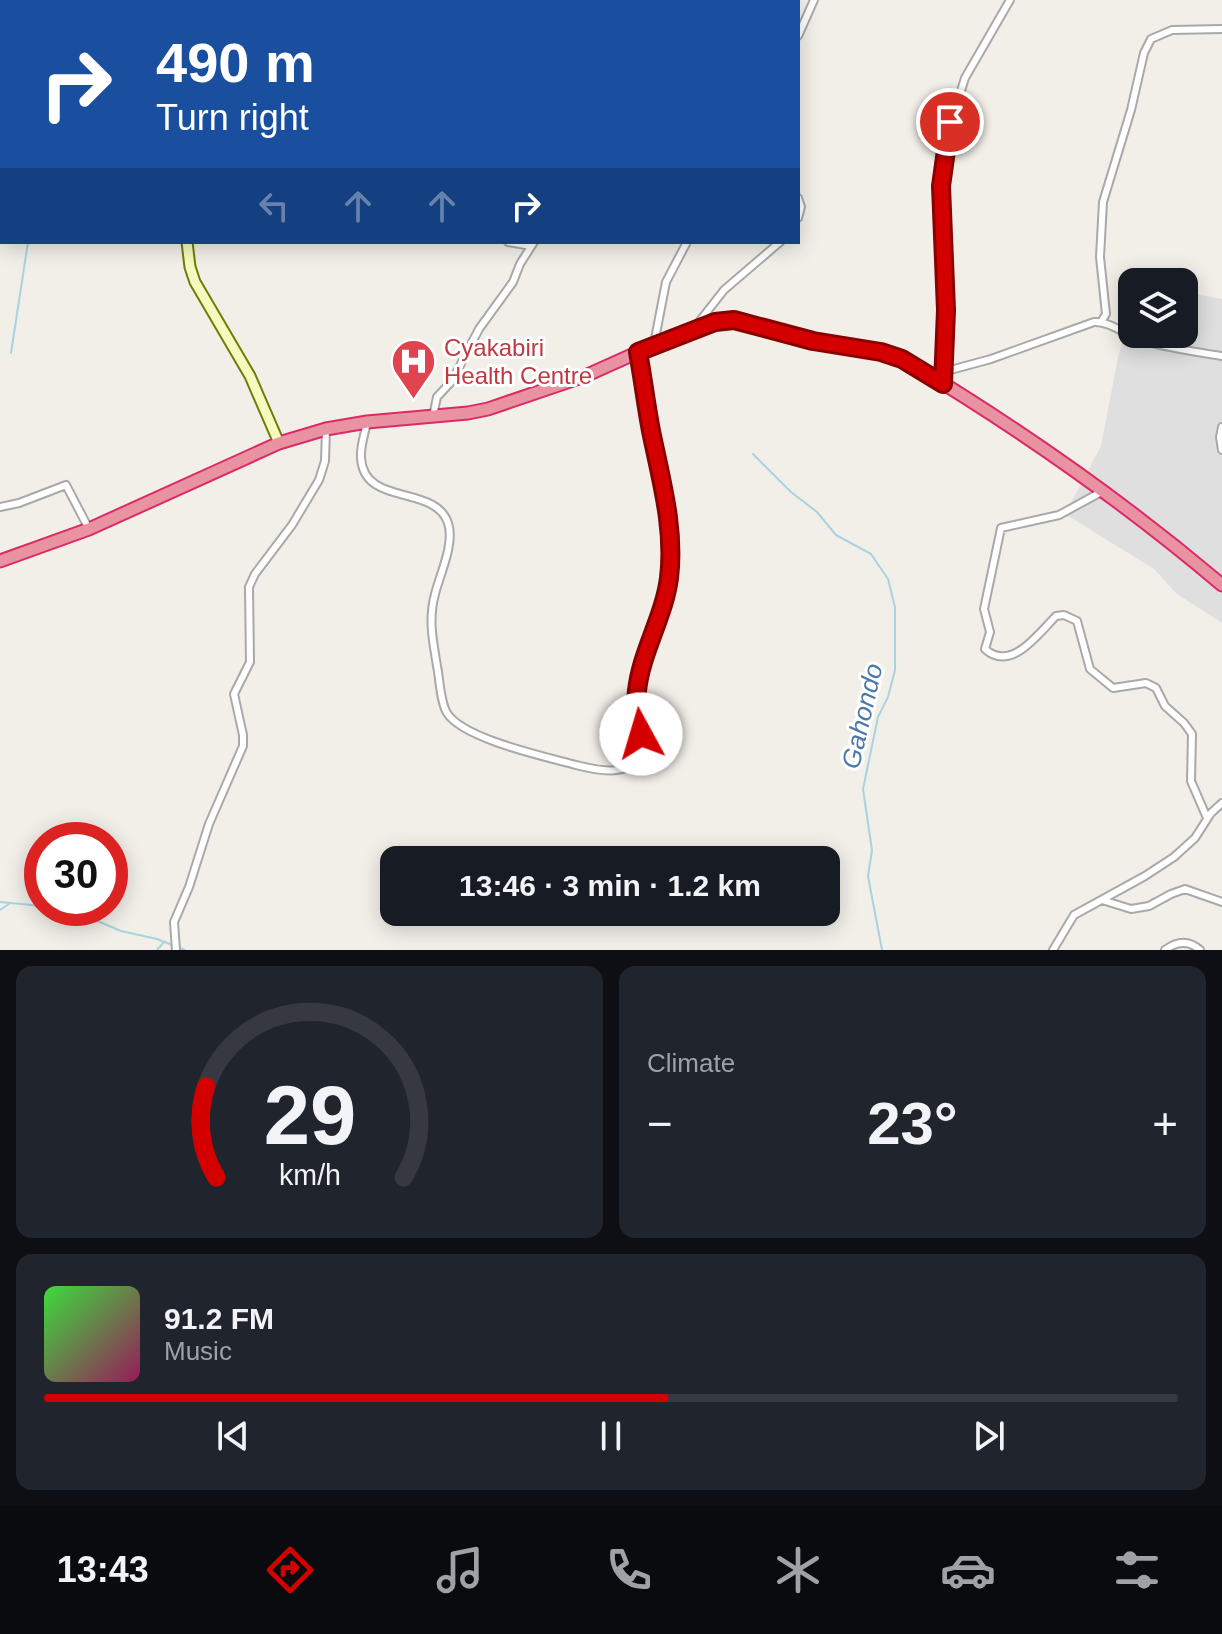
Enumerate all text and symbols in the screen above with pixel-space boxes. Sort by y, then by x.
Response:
text: 490 m [156,31,315,94]
icon: right [24,32,128,136]
pin [916,88,984,156]
text: Turn right [156,97,309,138]
icon: arrive [928,100,972,144]
icon: left [252,184,296,228]
icon: ahead [336,184,380,228]
icon: ahead [420,184,464,228]
icon: right [504,184,548,228]
map controls [1118,268,1198,348]
button: layers [1118,268,1198,348]
place label: Cyakabiri Health Centre [444,334,592,389]
hospital icon: Cyakabiri Health Centre [389,337,437,400]
water label: Gahondo [835,661,889,771]
position arrow [599,692,683,776]
speed limit sign: 30 [24,822,128,926]
text: 13:46 · 3 min · 1.2 km [459,869,761,902]
text: Climate [647,1048,735,1078]
text: 29 [263,1069,356,1162]
text: 23° [867,1090,958,1157]
text: − [647,1099,673,1148]
text: + [1152,1099,1178,1148]
text: km/h [279,1159,340,1191]
text: 91.2 FM [164,1302,274,1335]
text: Music [164,1336,232,1366]
icon: previous [211,1414,255,1458]
icon: pause [589,1414,633,1458]
icon: next [967,1414,1011,1458]
icon: directions [262,1542,318,1598]
icon: music [432,1542,488,1598]
icon: phone [601,1542,657,1598]
icon: climate [770,1542,826,1598]
icon: car [940,1542,996,1598]
icon: filters [1109,1542,1165,1598]
text: 13:43 [57,1549,149,1590]

